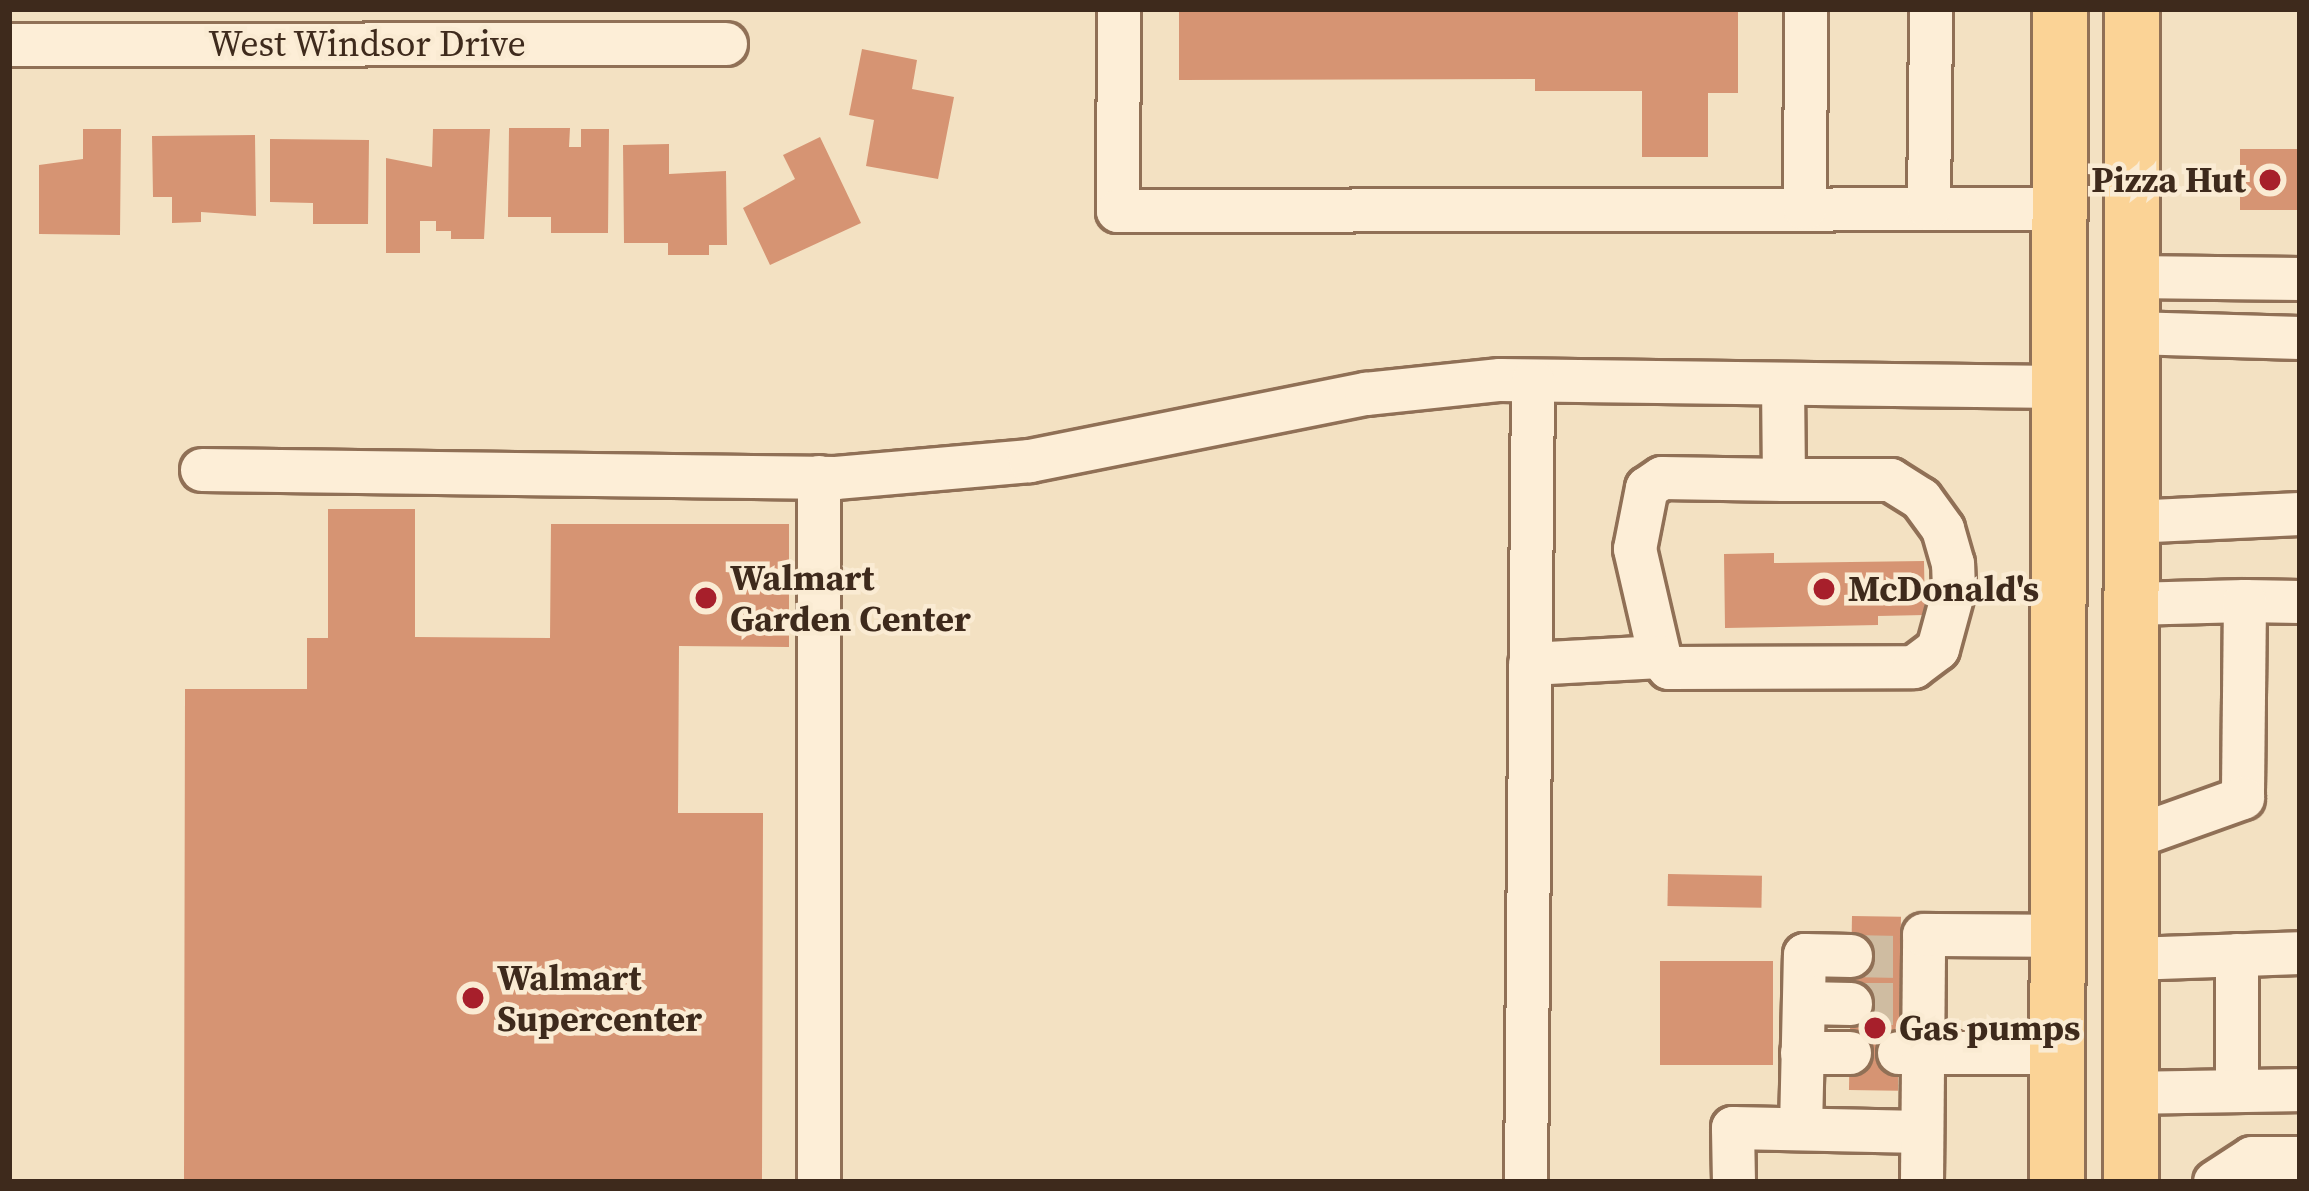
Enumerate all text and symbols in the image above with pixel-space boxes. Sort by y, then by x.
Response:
street label: West Windsor Drive [208,22,526,66]
place label: Pizza Hut [2091,158,2246,202]
marker: Pizza Hut [2257,167,2283,193]
place label: Walmart Garden Center [730,555,971,640]
place label: McDonald's [1848,567,2039,611]
marker: McDonald's [1811,576,1837,602]
marker: Walmart Garden Center [693,585,719,611]
place label: Walmart Supercenter [497,955,702,1040]
marker: Walmart Supercenter [460,985,486,1011]
place label: Gas pumps [1899,1006,2080,1050]
marker: Gas pumps [1862,1015,1888,1041]

